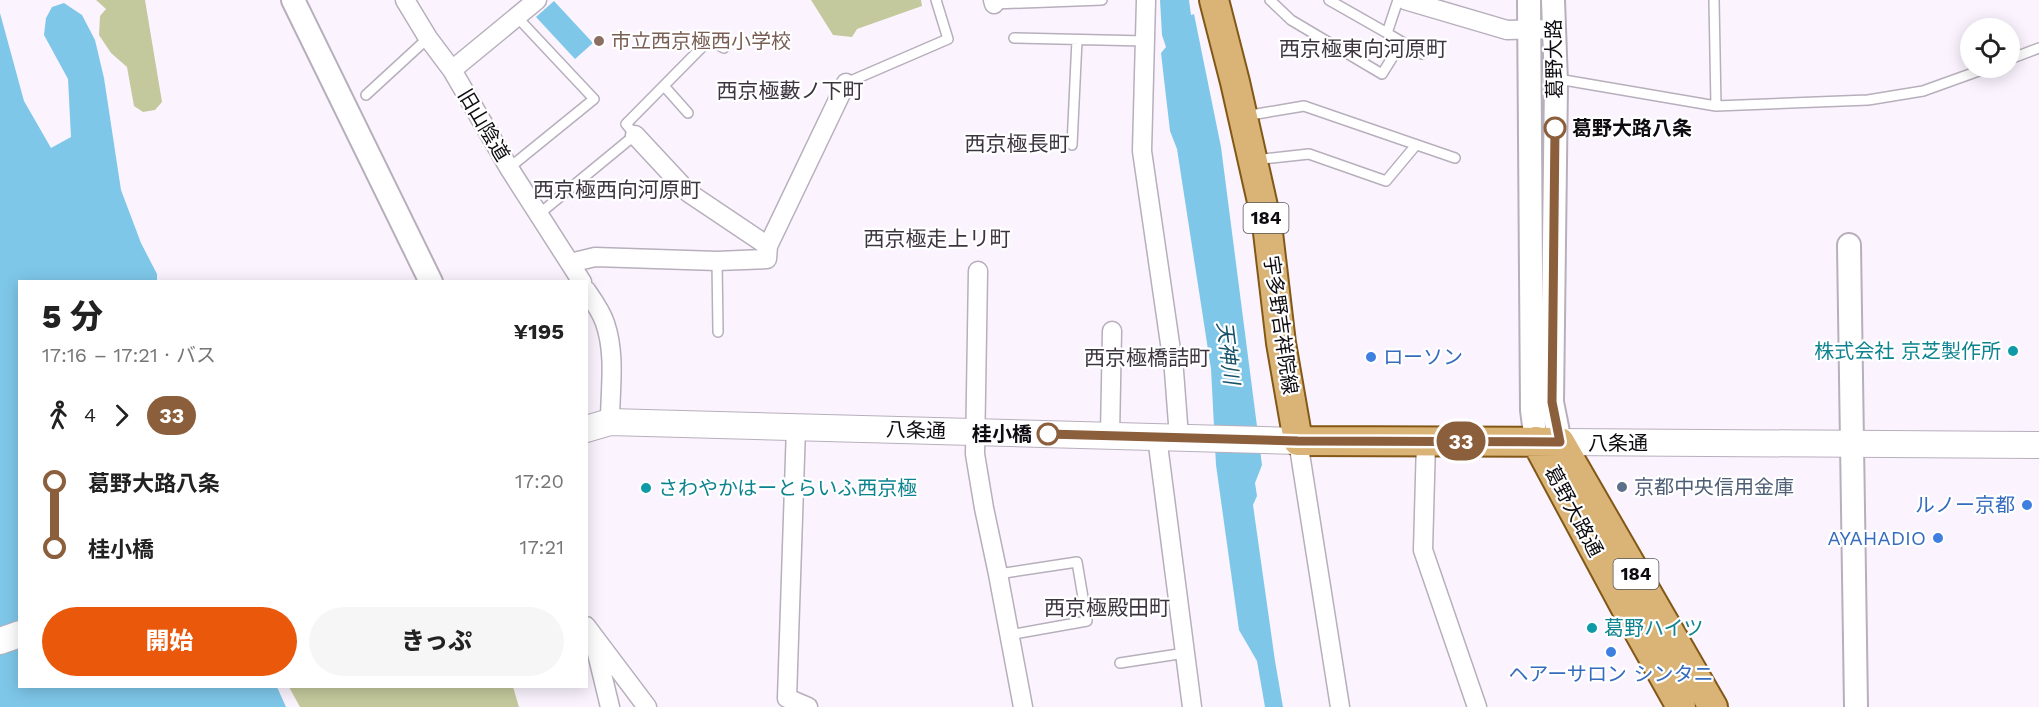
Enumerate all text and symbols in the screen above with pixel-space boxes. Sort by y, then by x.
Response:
map controls [1960,18,2020,78]
button: locate [1960,18,2020,78]
street label: 葛野大路 [1541,19,1567,99]
place label: 市立西京極西小学校 [611,29,791,53]
marker: 市立西京極西小学校 [592,34,606,48]
district label: 西京極東向河原町 [1279,36,1447,61]
district label: 西京極藪ノ下町 [717,78,864,103]
street label: 旧山陰道 [453,85,515,165]
place label: 葛野大路八条 [1572,116,1692,140]
marker: 葛野大路八条 [1544,117,1566,139]
district label: 西京極長町 [965,131,1070,156]
district label: 西京極西向河原町 [533,177,701,202]
road number: 184 [1244,203,1288,233]
district label: 西京極走上リ町 [864,226,1011,251]
street label: 宇多野吉祥院線 [1259,254,1303,396]
text: 5 分 [42,297,103,336]
text: ¥195 [514,319,564,344]
water label: 天神川 [1212,320,1245,388]
place label: 株式会社 京芝製作所 [1814,339,2001,363]
text: 17:16 – 17:21 · バス [42,343,216,367]
marker: 株式会社 京芝製作所 [2006,344,2020,358]
district label: 西京極橋詰町 [1084,345,1210,370]
place label: ローソン [1383,345,1463,369]
marker: ローソン [1364,350,1378,364]
icon: walk [42,399,75,432]
icon: forward [105,399,138,432]
text: 4 [84,403,96,427]
text: 33 [159,403,184,428]
street label: 八条通 [886,417,946,443]
place label: 桂小橋 [972,422,1032,446]
line badge: 33 [1434,422,1488,460]
marker: 桂小橋 [1037,423,1059,445]
text: 33 [1449,429,1473,454]
street label: 八条通 [1588,431,1648,455]
street label: 葛野大路通 [1540,461,1608,561]
text: 17:20 [515,469,564,493]
text: 葛野大路八条 [88,471,220,496]
place label: 京都中央信用金庫 [1634,475,1794,499]
place label: さわやかはーとらいふ西京極 [658,476,917,500]
marker: 京都中央信用金庫 [1615,480,1629,494]
marker: さわやかはーとらいふ西京極 [639,481,653,495]
place label: ルノー京都 [1915,493,2015,517]
marker: ルノー京都 [2020,498,2034,512]
place label: AYAHADIO [1828,526,1926,550]
marker: AYAHADIO [1931,531,1945,545]
text: 17:21 [520,535,564,559]
text: 桂小橋 [88,537,154,562]
road number: 184 [1614,559,1658,589]
district label: 西京極殿田町 [1044,595,1170,620]
button: 開始 [42,607,297,676]
button: きっぷ [309,607,564,676]
place label: 葛野ハイツ [1604,616,1704,640]
marker: 葛野ハイツ [1585,621,1599,635]
marker: ヘアーサロン シンタニ [1604,645,1618,659]
place label: ヘアーサロン シンタニ [1508,662,1714,686]

